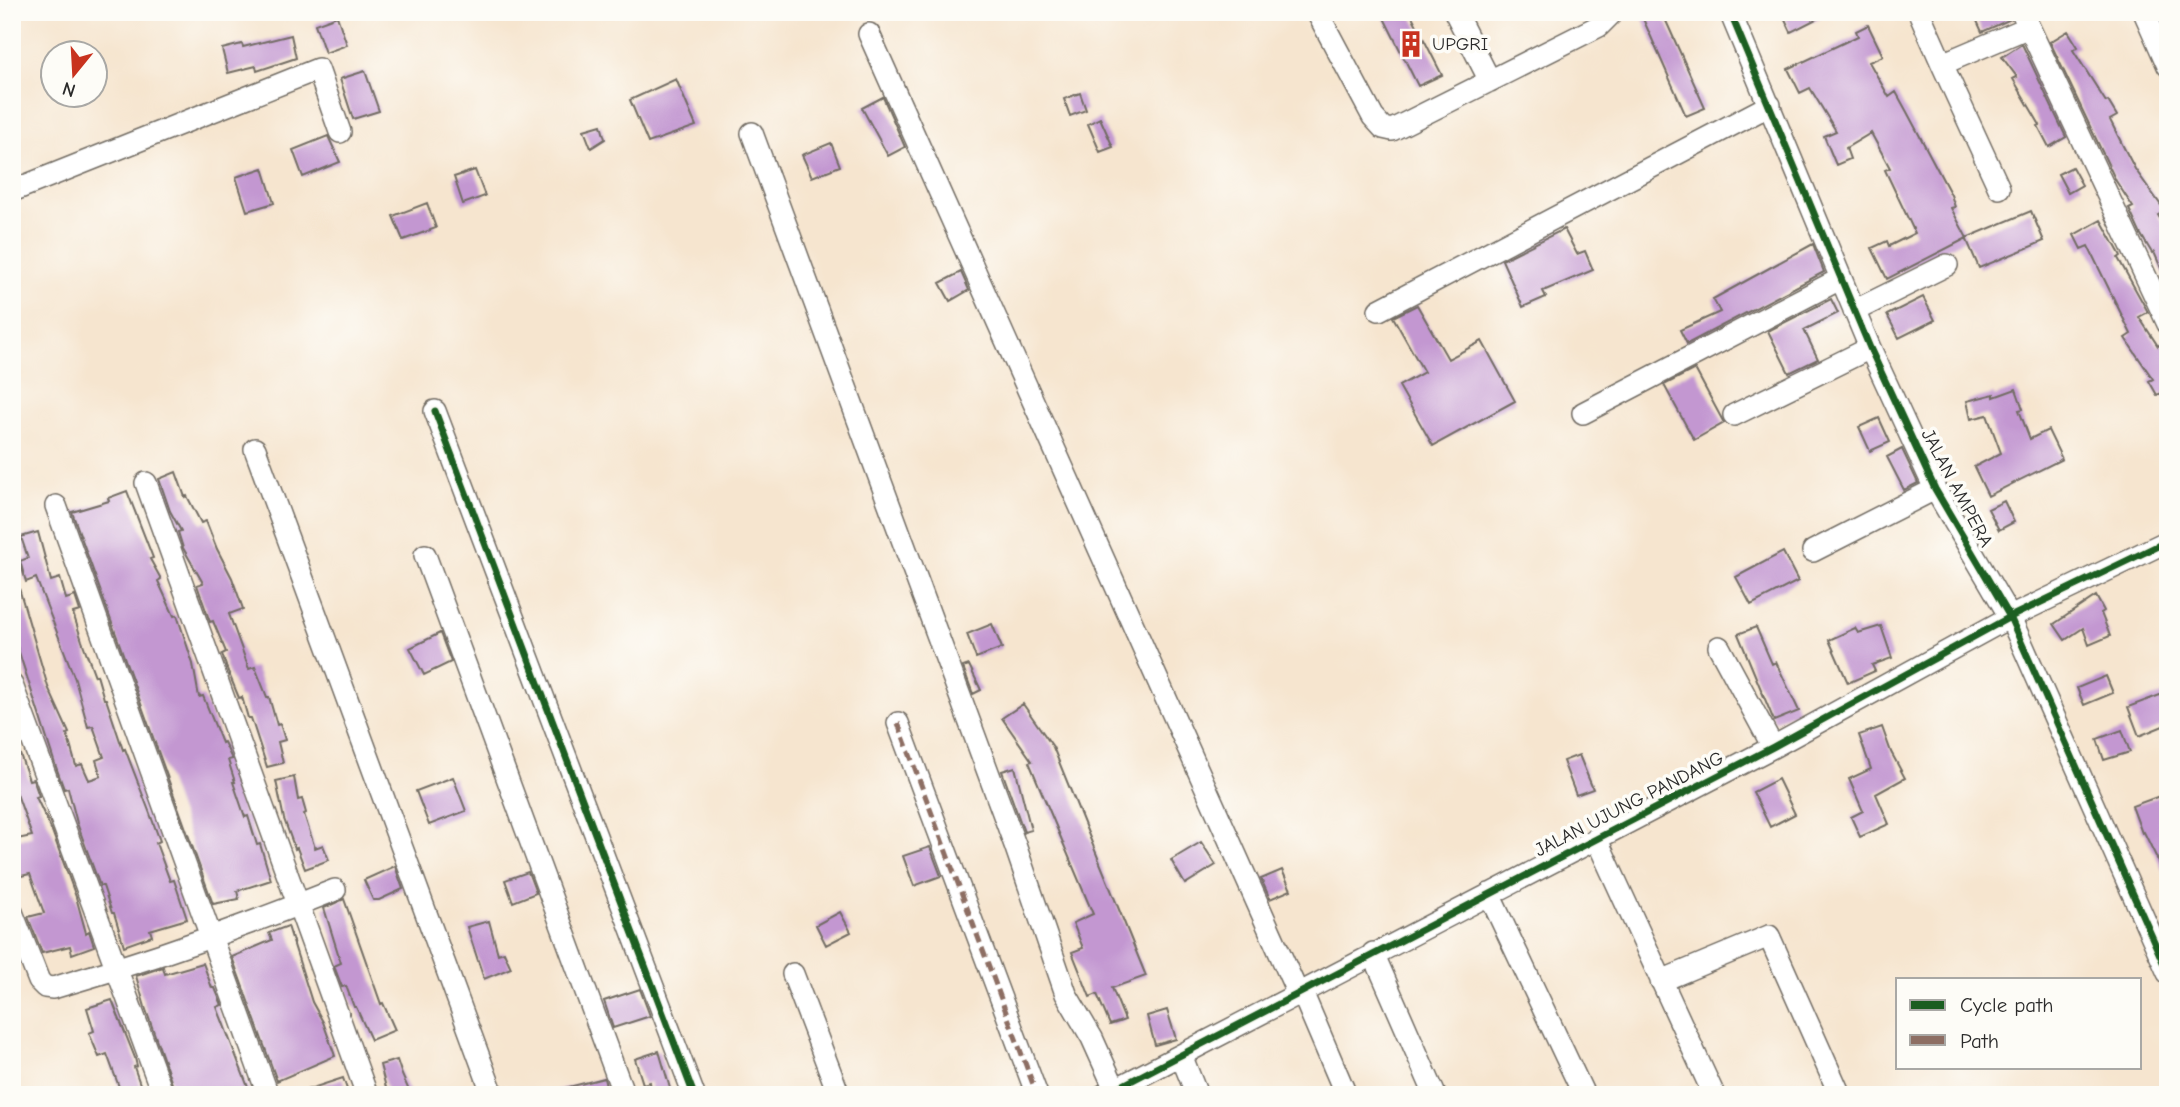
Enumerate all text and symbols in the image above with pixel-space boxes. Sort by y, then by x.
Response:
building icon: UPGRI [1396,29,1426,59]
place label: UPGRI [1432,33,1488,55]
north arrow [38,38,108,108]
text: N [60,77,78,102]
street label: JALAN AMPERA [1917,425,1997,551]
street label: JALAN UJUNG PANDANG [1531,747,1727,861]
legend [1896,978,2142,1068]
text: Cycle path [1960,993,2053,1017]
text: Path [1960,1029,1999,1053]

